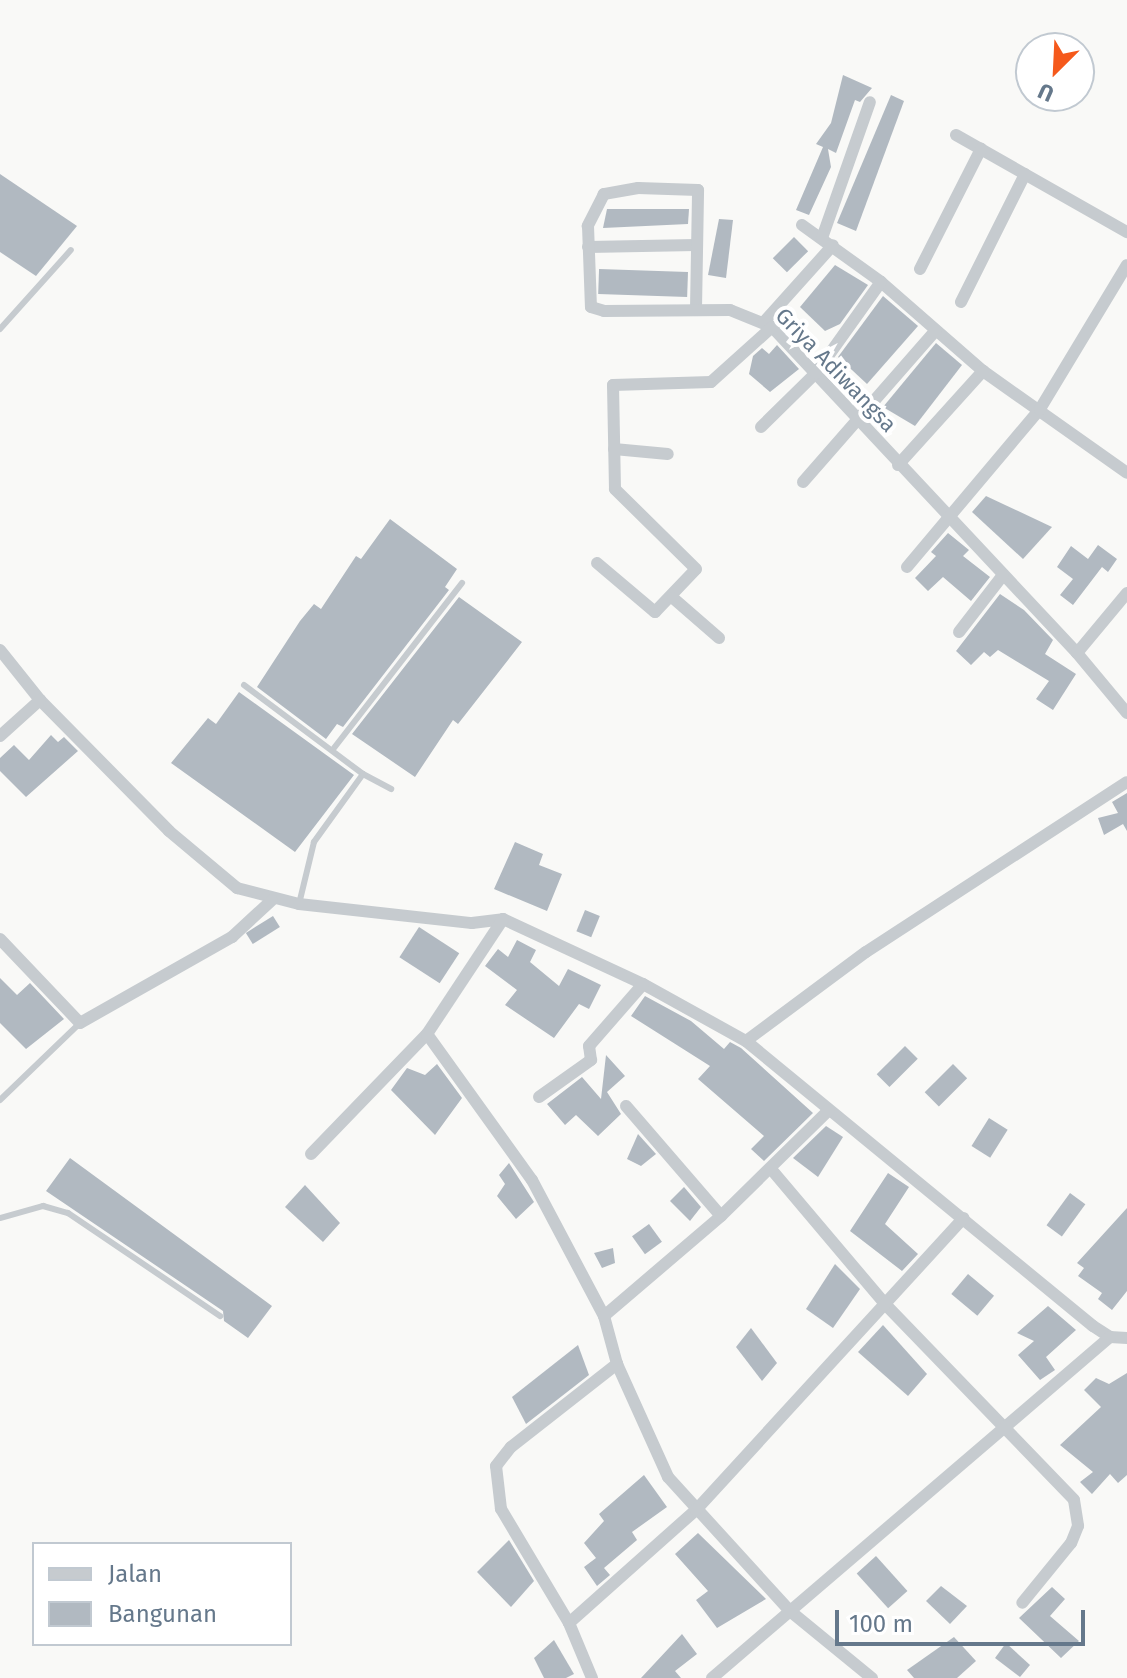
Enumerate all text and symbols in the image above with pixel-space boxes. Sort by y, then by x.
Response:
north arrow [1015,32,1095,112]
text: U [1034,77,1058,108]
street label: Griya Adiwangsa [770,302,902,438]
legend [32,1542,292,1646]
text: Jalan [108,1560,162,1588]
scale bar [839,1594,1089,1644]
text: Bangunan [108,1600,217,1628]
text: 100 m [849,1610,913,1638]

